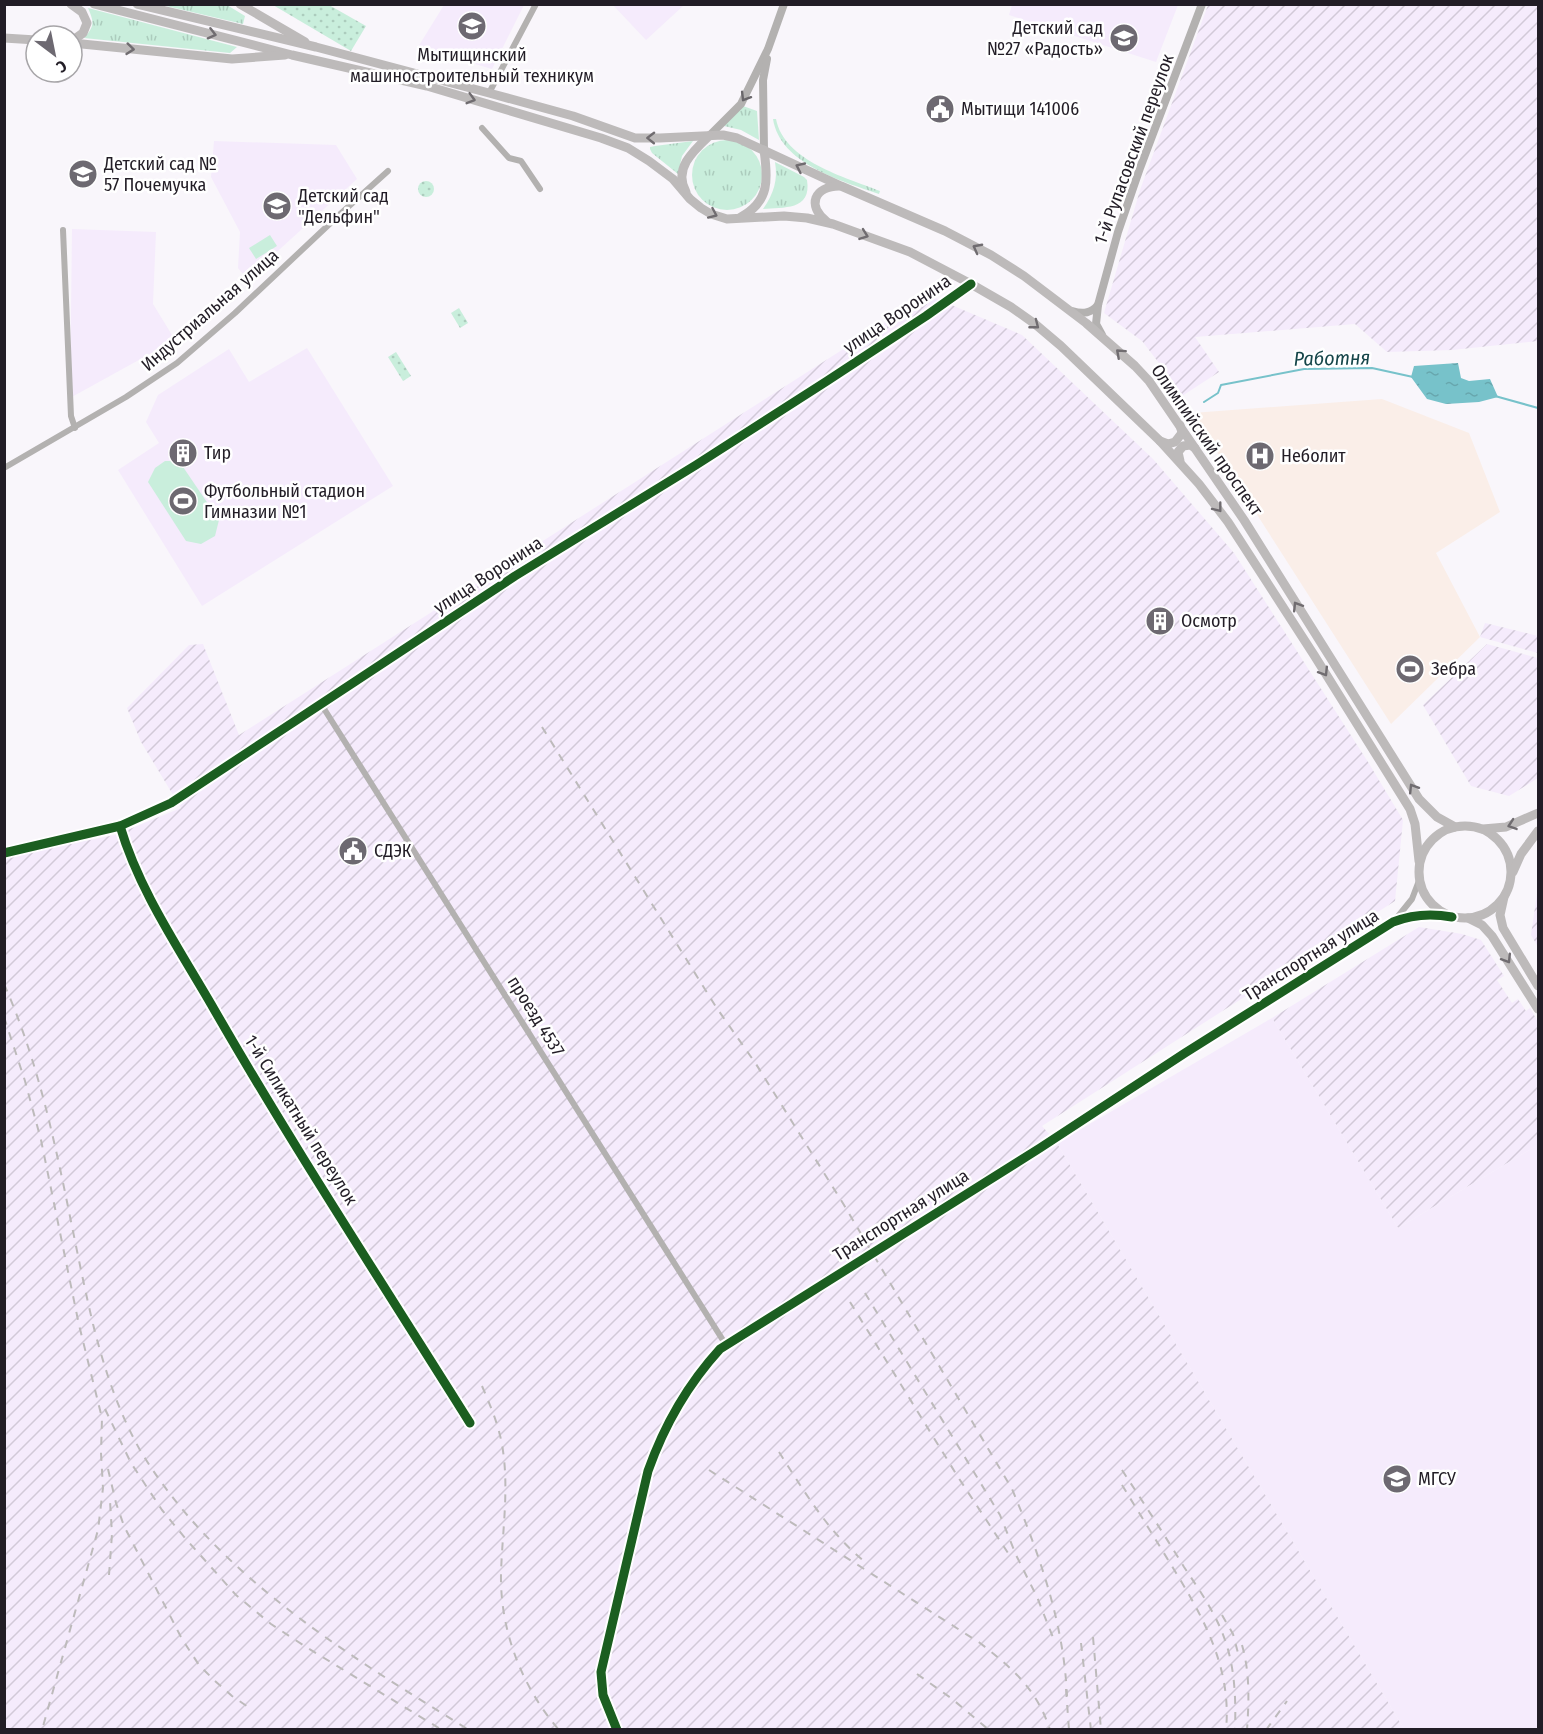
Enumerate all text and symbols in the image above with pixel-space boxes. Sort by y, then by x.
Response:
school or university icon: Мытищинский машиностроительный техникум [456,10,488,42]
place label: Детский сад №27 «Радость» [987,17,1103,60]
school or university icon: Детский сад №27 «Радость» [1108,22,1140,54]
north arrow [24,24,84,84]
one-way arrow [206,26,216,39]
one-way arrow [126,42,135,55]
place label: Мытищинский машиностроительный техникум [350,44,594,87]
street label: 1-й Рупасовский переулок [1089,50,1179,247]
text: С [53,56,70,77]
one-way arrow [466,91,476,104]
one-way arrow [740,91,752,101]
public building icon: Мытищи 141006 [924,93,956,125]
place label: Мытищи 141006 [961,98,1079,120]
one-way arrow [646,132,655,144]
place label: Детский сад № 57 Почемучка [103,153,217,196]
school or university icon: Детский сад № 57 Почемучка [67,158,99,190]
one-way arrow [795,163,806,175]
place label: Детский сад "Дельфин" [297,185,388,228]
school or university icon: Детский сад "Дельфин" [261,190,293,222]
one-way arrow [707,206,718,218]
one-way arrow [858,227,868,240]
street label: Индустриальная улица [137,244,283,376]
one-way arrow [973,244,983,255]
street label: улица Воронина [839,270,955,358]
one-way arrow [1029,318,1040,329]
water label: Работня [1293,345,1371,371]
one-way arrow [1116,349,1127,360]
street label: Олимпийский проспект [1146,360,1268,521]
building icon: Тир [167,437,199,469]
hospital icon: Неболит [1244,440,1276,472]
place label: Тир [204,442,231,464]
place label: Неболит [1281,445,1346,467]
place label: Футбольный стадион Гимназии №1 [204,480,365,523]
sports icon: Футбольный стадион Гимназии №1 [167,485,199,517]
one-way arrow [1210,502,1221,513]
street label: улица Воронина [429,532,547,618]
one-way arrow [1294,601,1305,612]
building icon: Осмотр [1144,605,1176,637]
place label: Осмотр [1181,610,1237,632]
sports icon: Зебра [1394,653,1426,685]
place label: Зебра [1431,658,1476,680]
one-way arrow [1317,665,1328,676]
one-way arrow [1408,784,1420,794]
one-way arrow [1507,817,1518,830]
public building icon: СДЭК [337,835,369,867]
place label: СДЭК [374,840,412,862]
street label: Транспортная улица [1239,904,1383,1006]
one-way arrow [1499,953,1511,963]
street label: проезд 4537 [503,972,569,1060]
street label: 1-й Силикатный переулок [240,1031,363,1210]
street label: Транспортная улица [829,1164,973,1266]
school or university icon: МГСУ [1381,1463,1413,1495]
place label: МГСУ [1418,1468,1456,1490]

